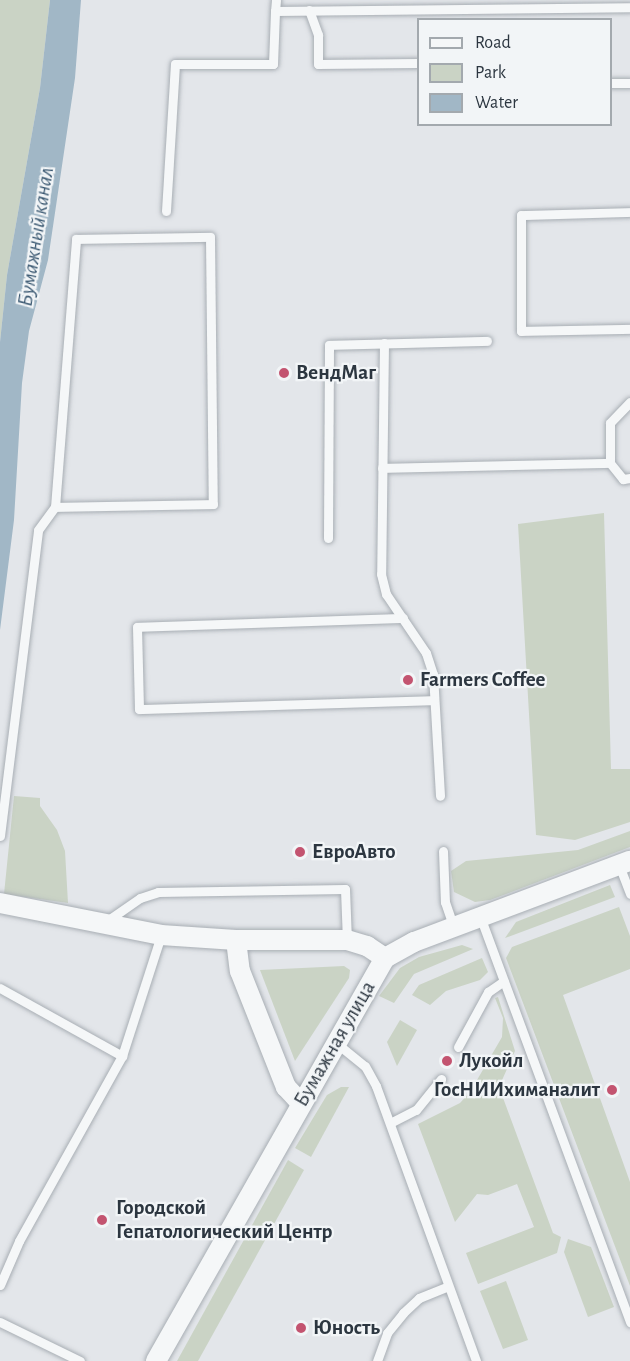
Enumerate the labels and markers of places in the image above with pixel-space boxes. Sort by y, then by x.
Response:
place label: ВендМаг [296,360,376,386]
marker: ВендМаг [277,366,291,380]
place label: Farmers Coffee [420,667,546,693]
marker: Farmers Coffee [401,673,415,687]
place label: ЕвроАвто [312,839,396,865]
marker: ЕвроАвто [293,845,307,859]
place label: Лукойл [459,1048,523,1074]
marker: Лукойл [440,1054,454,1068]
place label: ГосНИИхиманалит [434,1077,600,1103]
marker: ГосНИИхиманалит [605,1083,619,1097]
place label: Городской Гепатологический Центр [116,1195,333,1245]
marker: Городской Гепатологический Центр [93,1211,111,1229]
place label: Юность [313,1315,380,1341]
marker: Юность [294,1321,308,1335]

